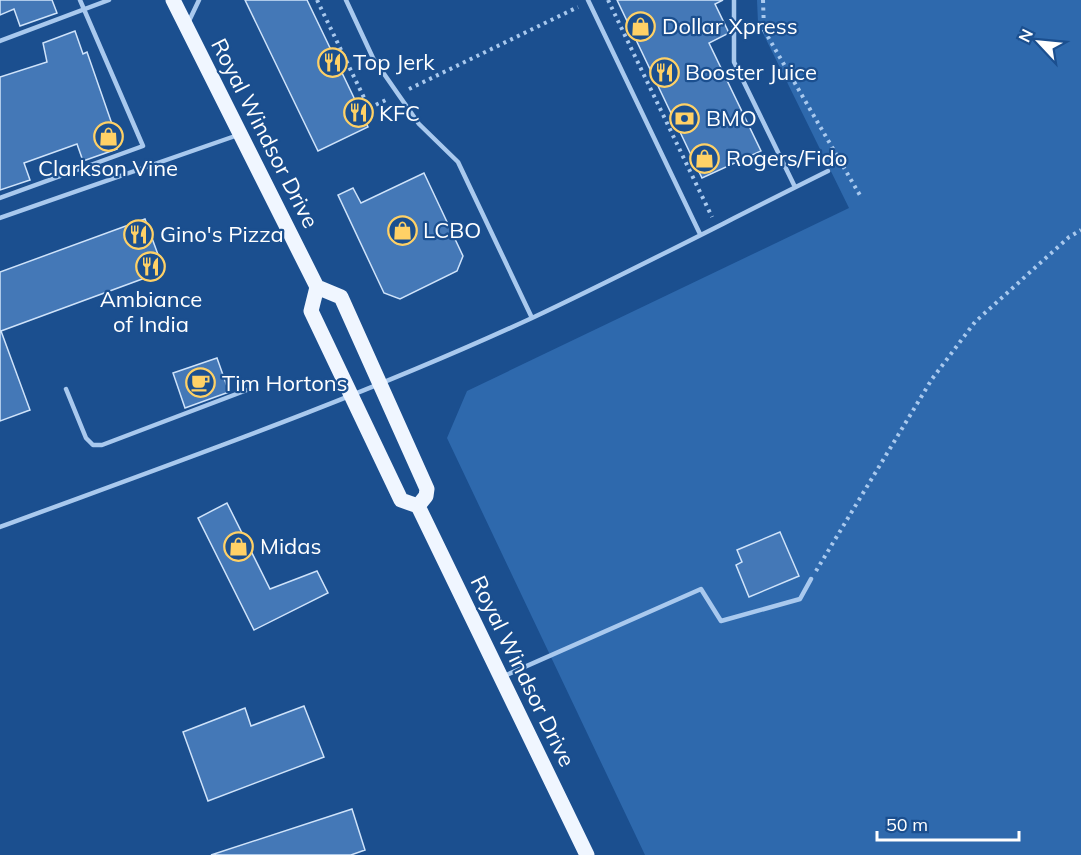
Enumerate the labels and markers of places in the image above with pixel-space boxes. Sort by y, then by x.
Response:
shop icon: Dollar Xpress [625,10,657,42]
place label: Dollar Xpress [662,12,798,40]
restaurant icon: Top Jerk [316,46,348,78]
place label: Top Jerk [353,48,435,76]
restaurant icon: Booster Juice [648,56,680,88]
place label: Booster Juice [685,58,817,86]
restaurant icon: KFC [342,97,374,129]
place label: KFC [379,99,420,127]
bank icon: BMO [669,102,701,134]
place label: BMO [706,104,757,132]
shop icon: Clarkson Vine [92,120,124,152]
shop icon: Rogers/Fido [689,142,721,174]
place label: Rogers/Fido [726,144,847,172]
place label: Clarkson Vine [38,154,178,182]
shop icon: LCBO [386,214,418,246]
place label: LCBO [423,216,481,244]
restaurant icon: Gino's Pizza [123,218,155,250]
place label: Gino's Pizza [160,220,284,248]
restaurant icon: Ambiance of India [135,251,167,283]
place label: Ambiance of India [100,285,202,338]
cafe icon: Tim Hortons [185,367,217,399]
place label: Tim Hortons [222,369,348,397]
shop icon: Midas [223,530,255,562]
place label: Midas [260,532,321,560]

